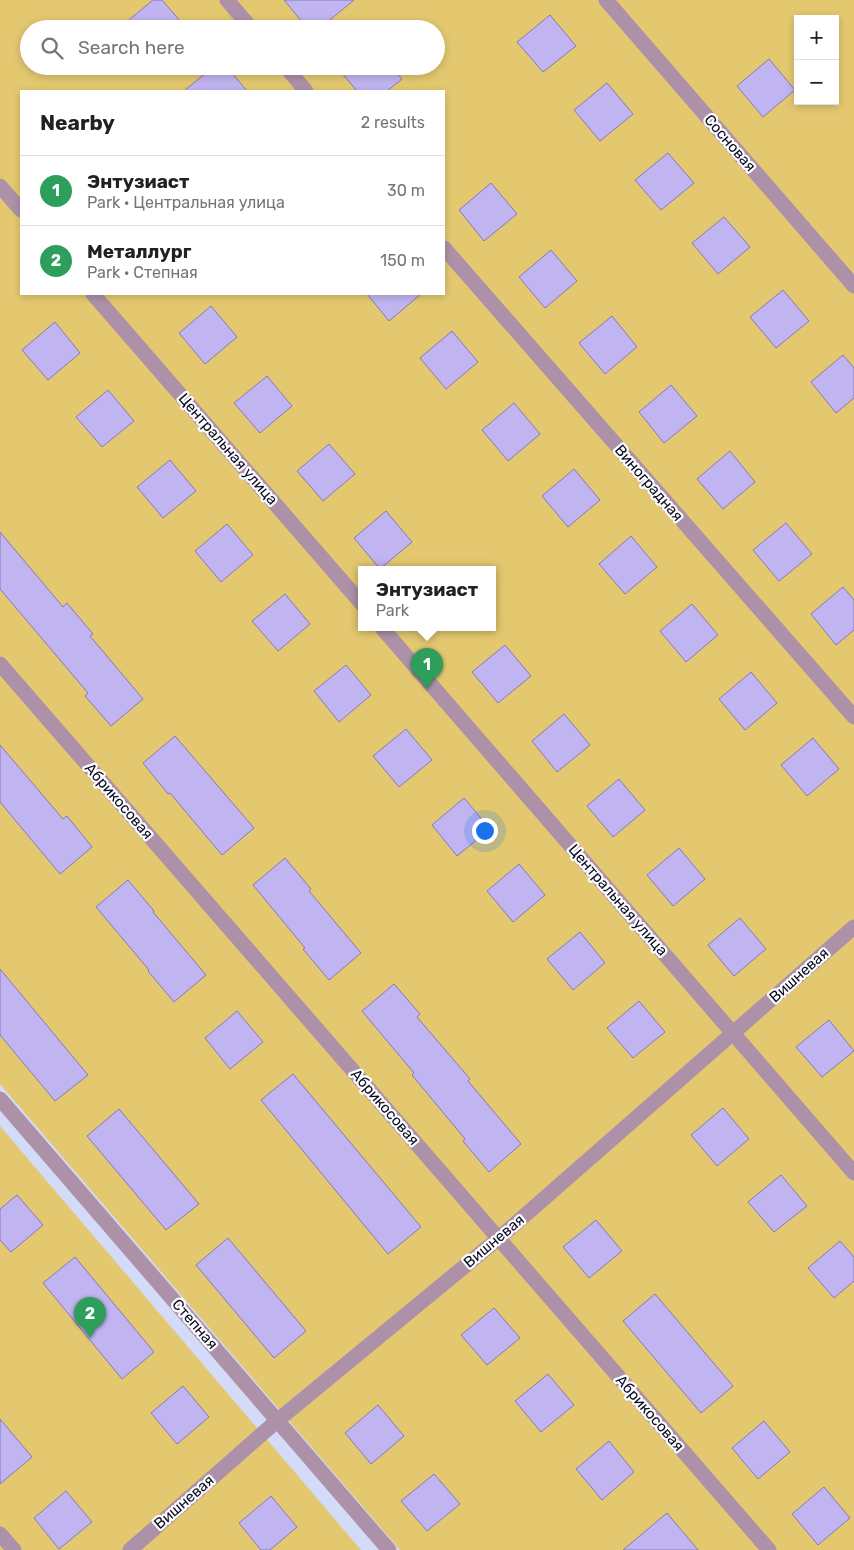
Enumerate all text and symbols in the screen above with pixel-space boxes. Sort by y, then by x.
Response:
map controls [794,15,839,105]
button: + [794,15,839,60]
search box [20,20,445,75]
icon: search [38,34,66,62]
text: Search here [78,36,185,59]
button: − [794,60,839,105]
text: Nearby [40,110,115,135]
street label: Сосновая [700,111,760,175]
text: 2 results [361,113,425,132]
text: Энтузиаст [87,170,190,193]
text: 1 [52,181,60,200]
text: 30 m [387,181,425,200]
text: Park · Центральная улица [87,193,285,212]
text: Металлург [87,240,191,263]
text: 2 [51,251,61,270]
text: 150 m [380,251,425,270]
text: Park · Степная [87,263,198,282]
street label: Центральная улица [175,390,281,508]
street label: Виноградная [611,441,687,525]
popup [358,566,496,631]
text: Энтузиаст [376,578,478,601]
text: Park [376,601,409,620]
pin: 1 [411,648,443,689]
street label: Абрикосовая [81,759,157,843]
your location [472,818,498,844]
street label: Центральная улица [565,841,671,959]
street label: Вишневая [766,944,832,1006]
street label: Абрикосовая [347,1065,423,1149]
street label: Вишневая [460,1211,528,1271]
street label: Степная [168,1295,222,1353]
pin: 2 [74,1297,106,1338]
street label: Абрикосовая [612,1371,688,1455]
street label: Вишневая [150,1471,218,1533]

